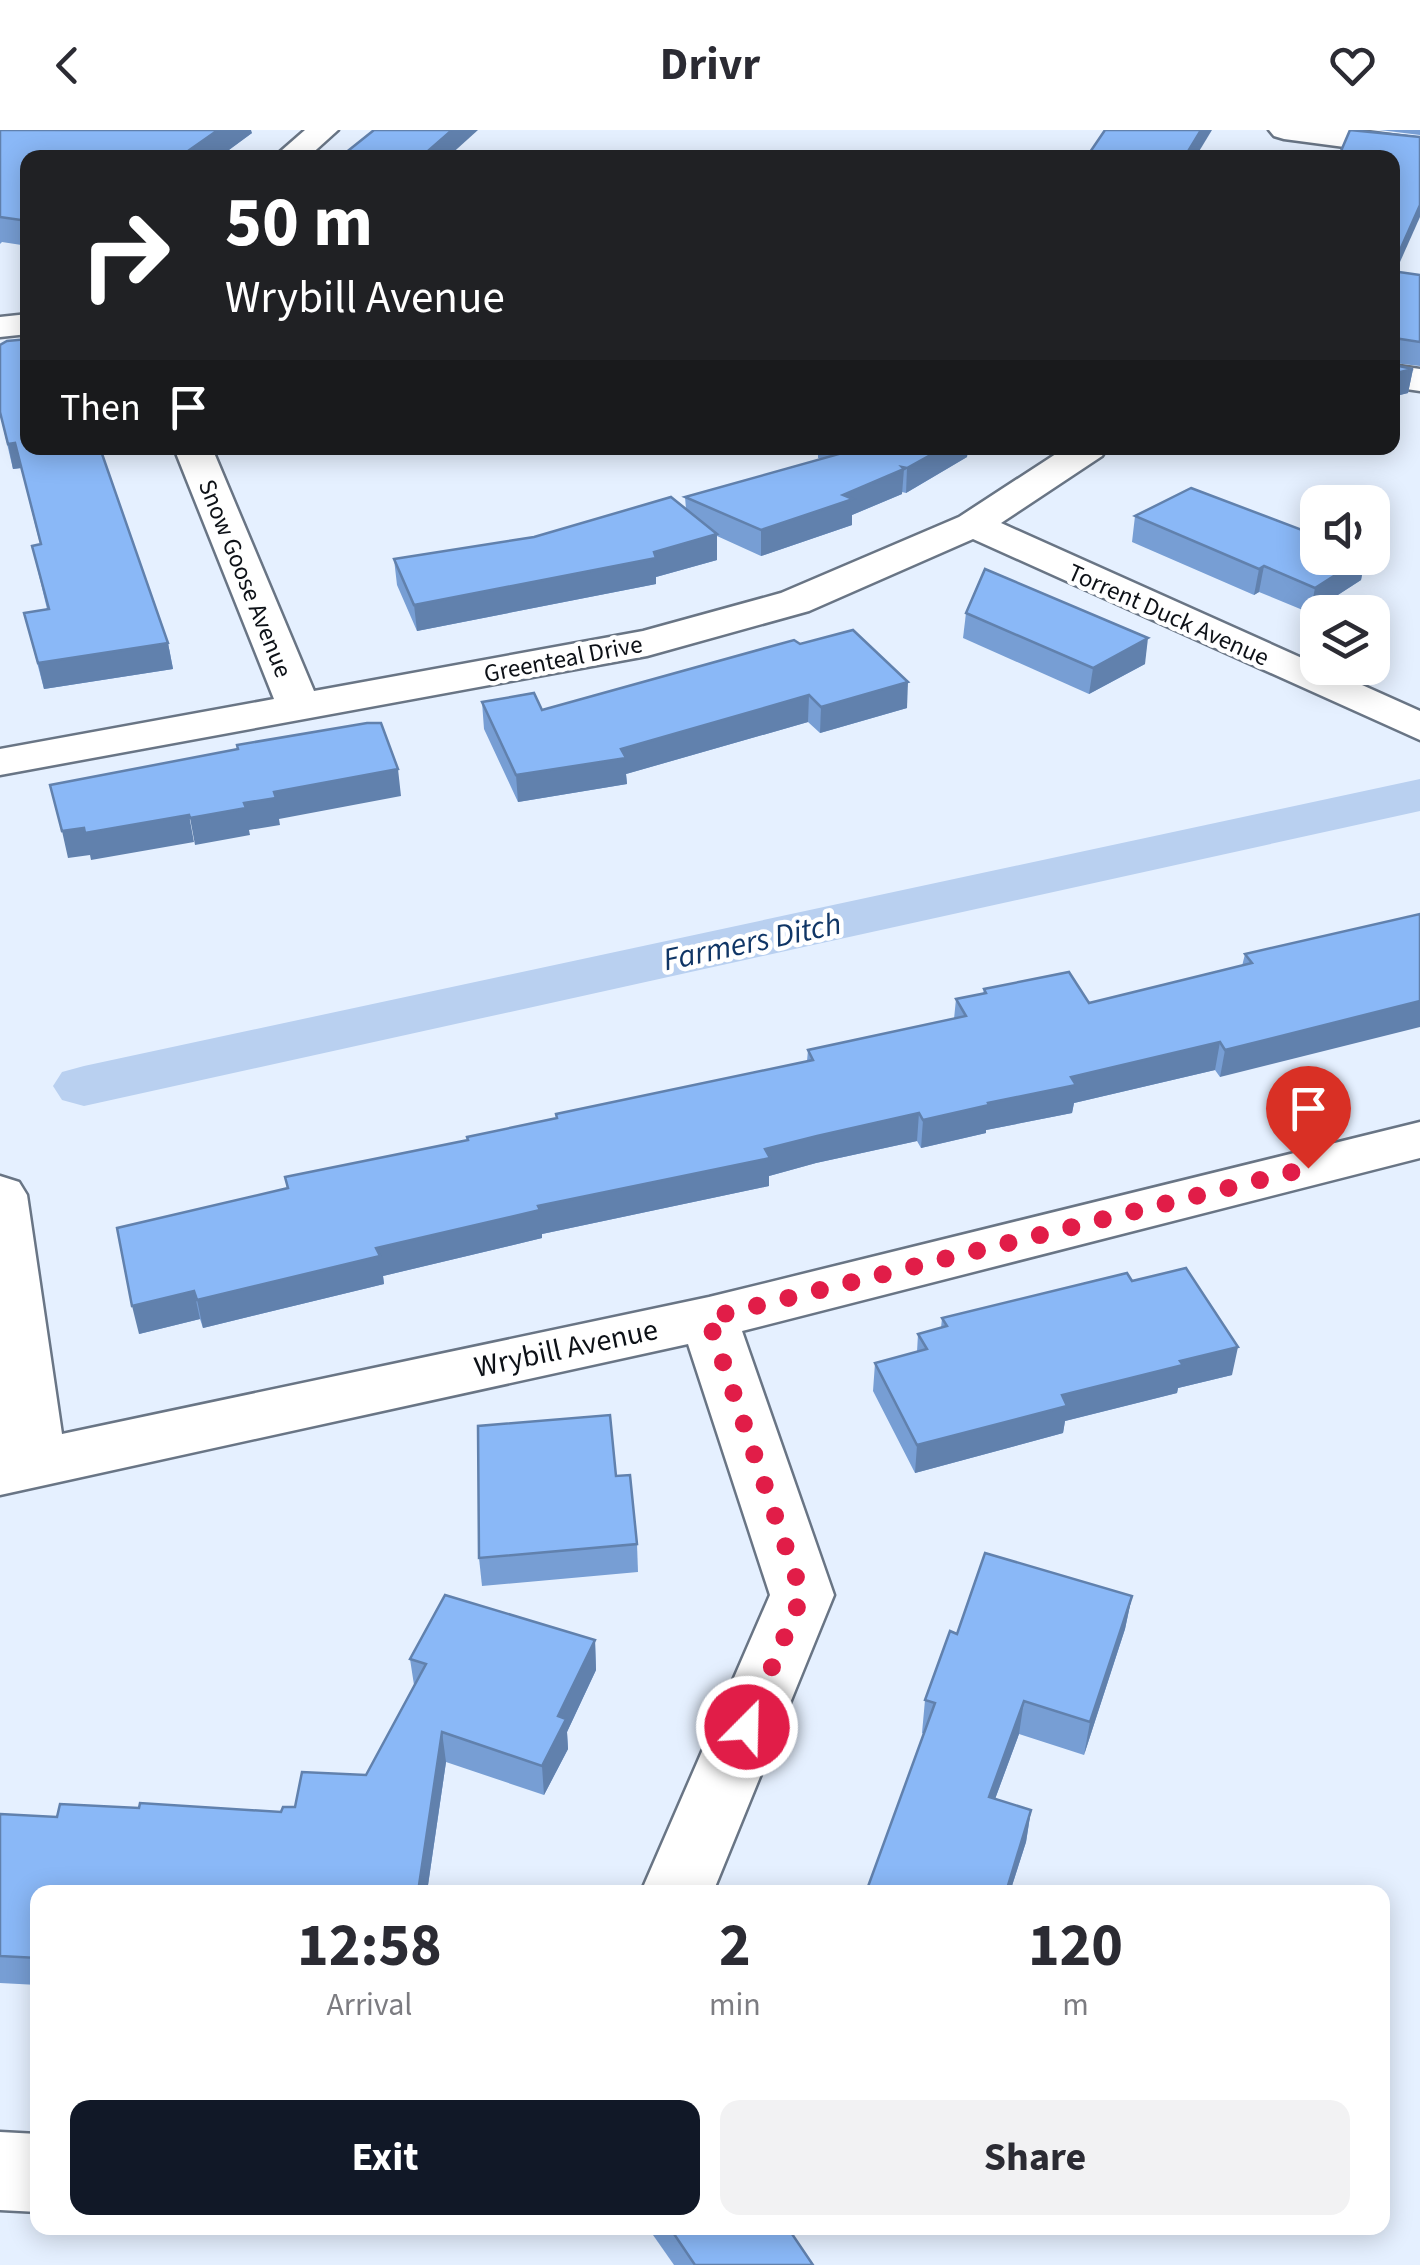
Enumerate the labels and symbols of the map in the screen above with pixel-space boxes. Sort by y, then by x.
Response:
street label: Snow Goose Avenue [189,474,301,683]
street label: Torrent Duck Avenue [1062,554,1275,675]
street label: Greenteal Drive [481,626,645,692]
water label: Farmers Ditch [659,901,846,983]
pin [1266,1066,1351,1169]
street label: Wrybill Avenue [470,1308,662,1389]
position arrow [695,1675,799,1779]

